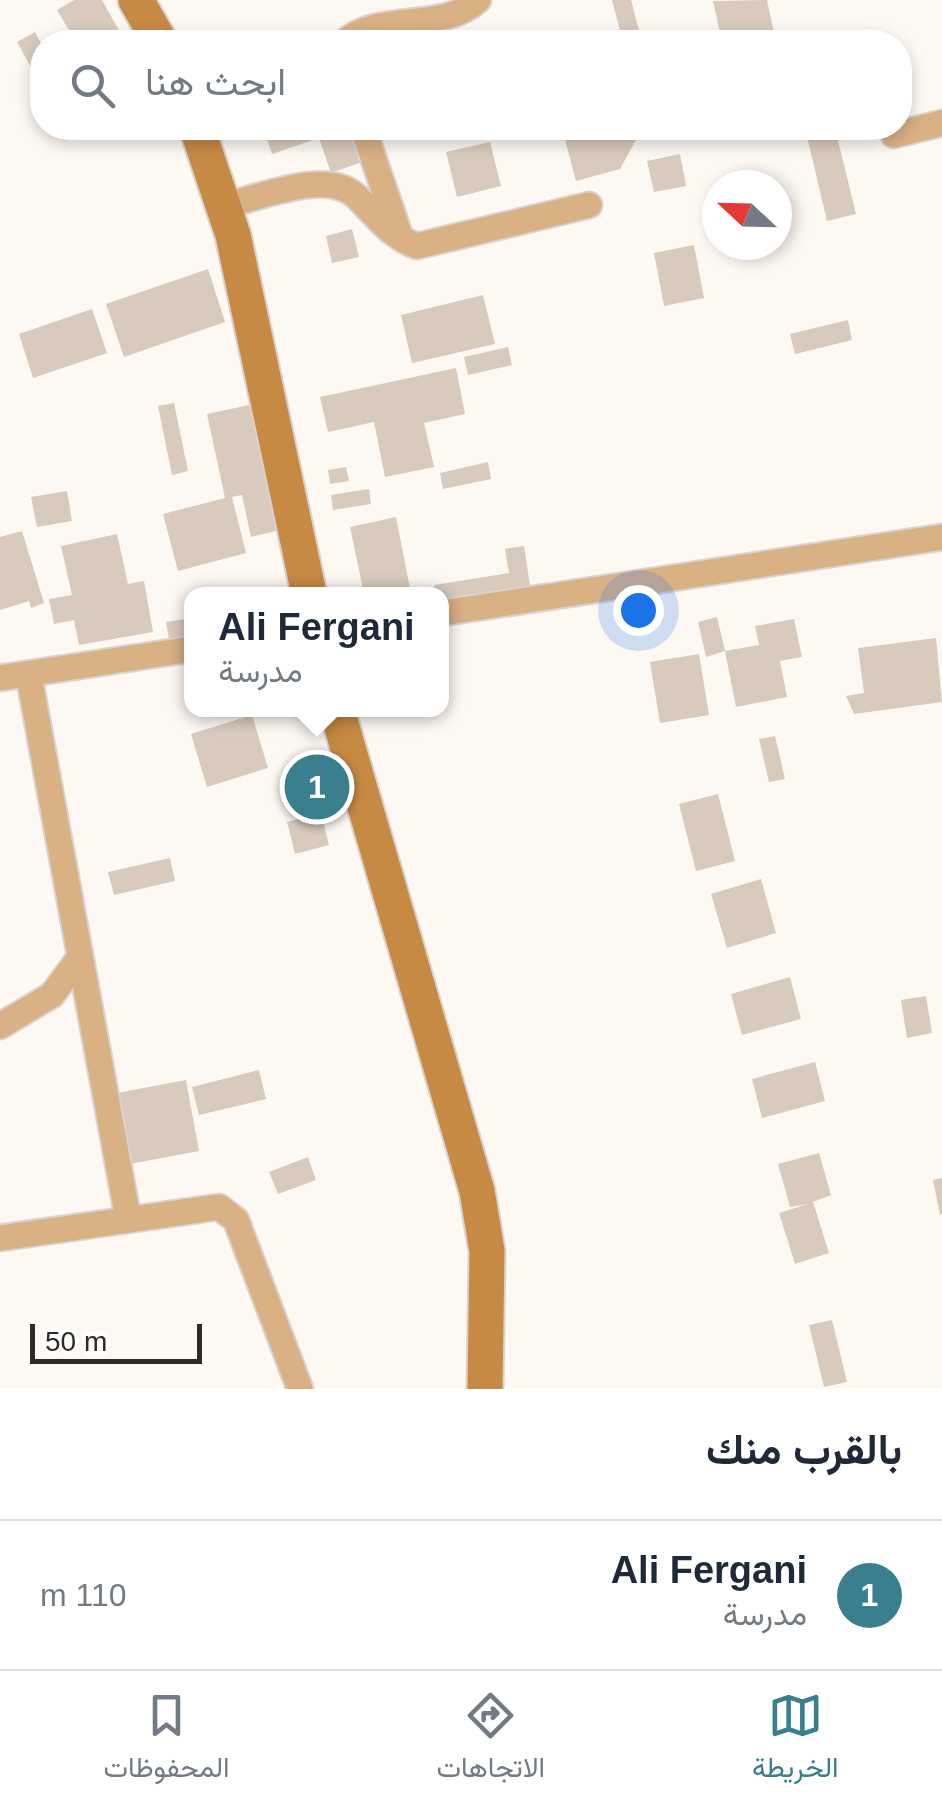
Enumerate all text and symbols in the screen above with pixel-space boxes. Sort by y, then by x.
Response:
search box [30,30,912,140]
icon: search [65,58,120,113]
text: ابحث هنا [145,61,286,103]
north arrow [702,170,792,260]
your location [613,585,664,636]
popup [184,587,449,717]
text: Ali Fergani [218,606,415,648]
text: مدرسة [218,653,303,689]
pin: 1 [284,750,350,824]
scale bar [30,1319,202,1364]
text: 50 m [45,1326,107,1357]
text: بالقرب منك [706,1426,902,1473]
text: Ali Fergani [611,1549,807,1591]
text: 110 m [40,1577,127,1613]
text: 1 [861,1577,878,1613]
text: مدرسة [723,1596,807,1632]
tab: المحفوظات [103,1688,230,1792]
tab: الاتجاهات [436,1688,545,1792]
tab: الخريطة [752,1688,839,1792]

